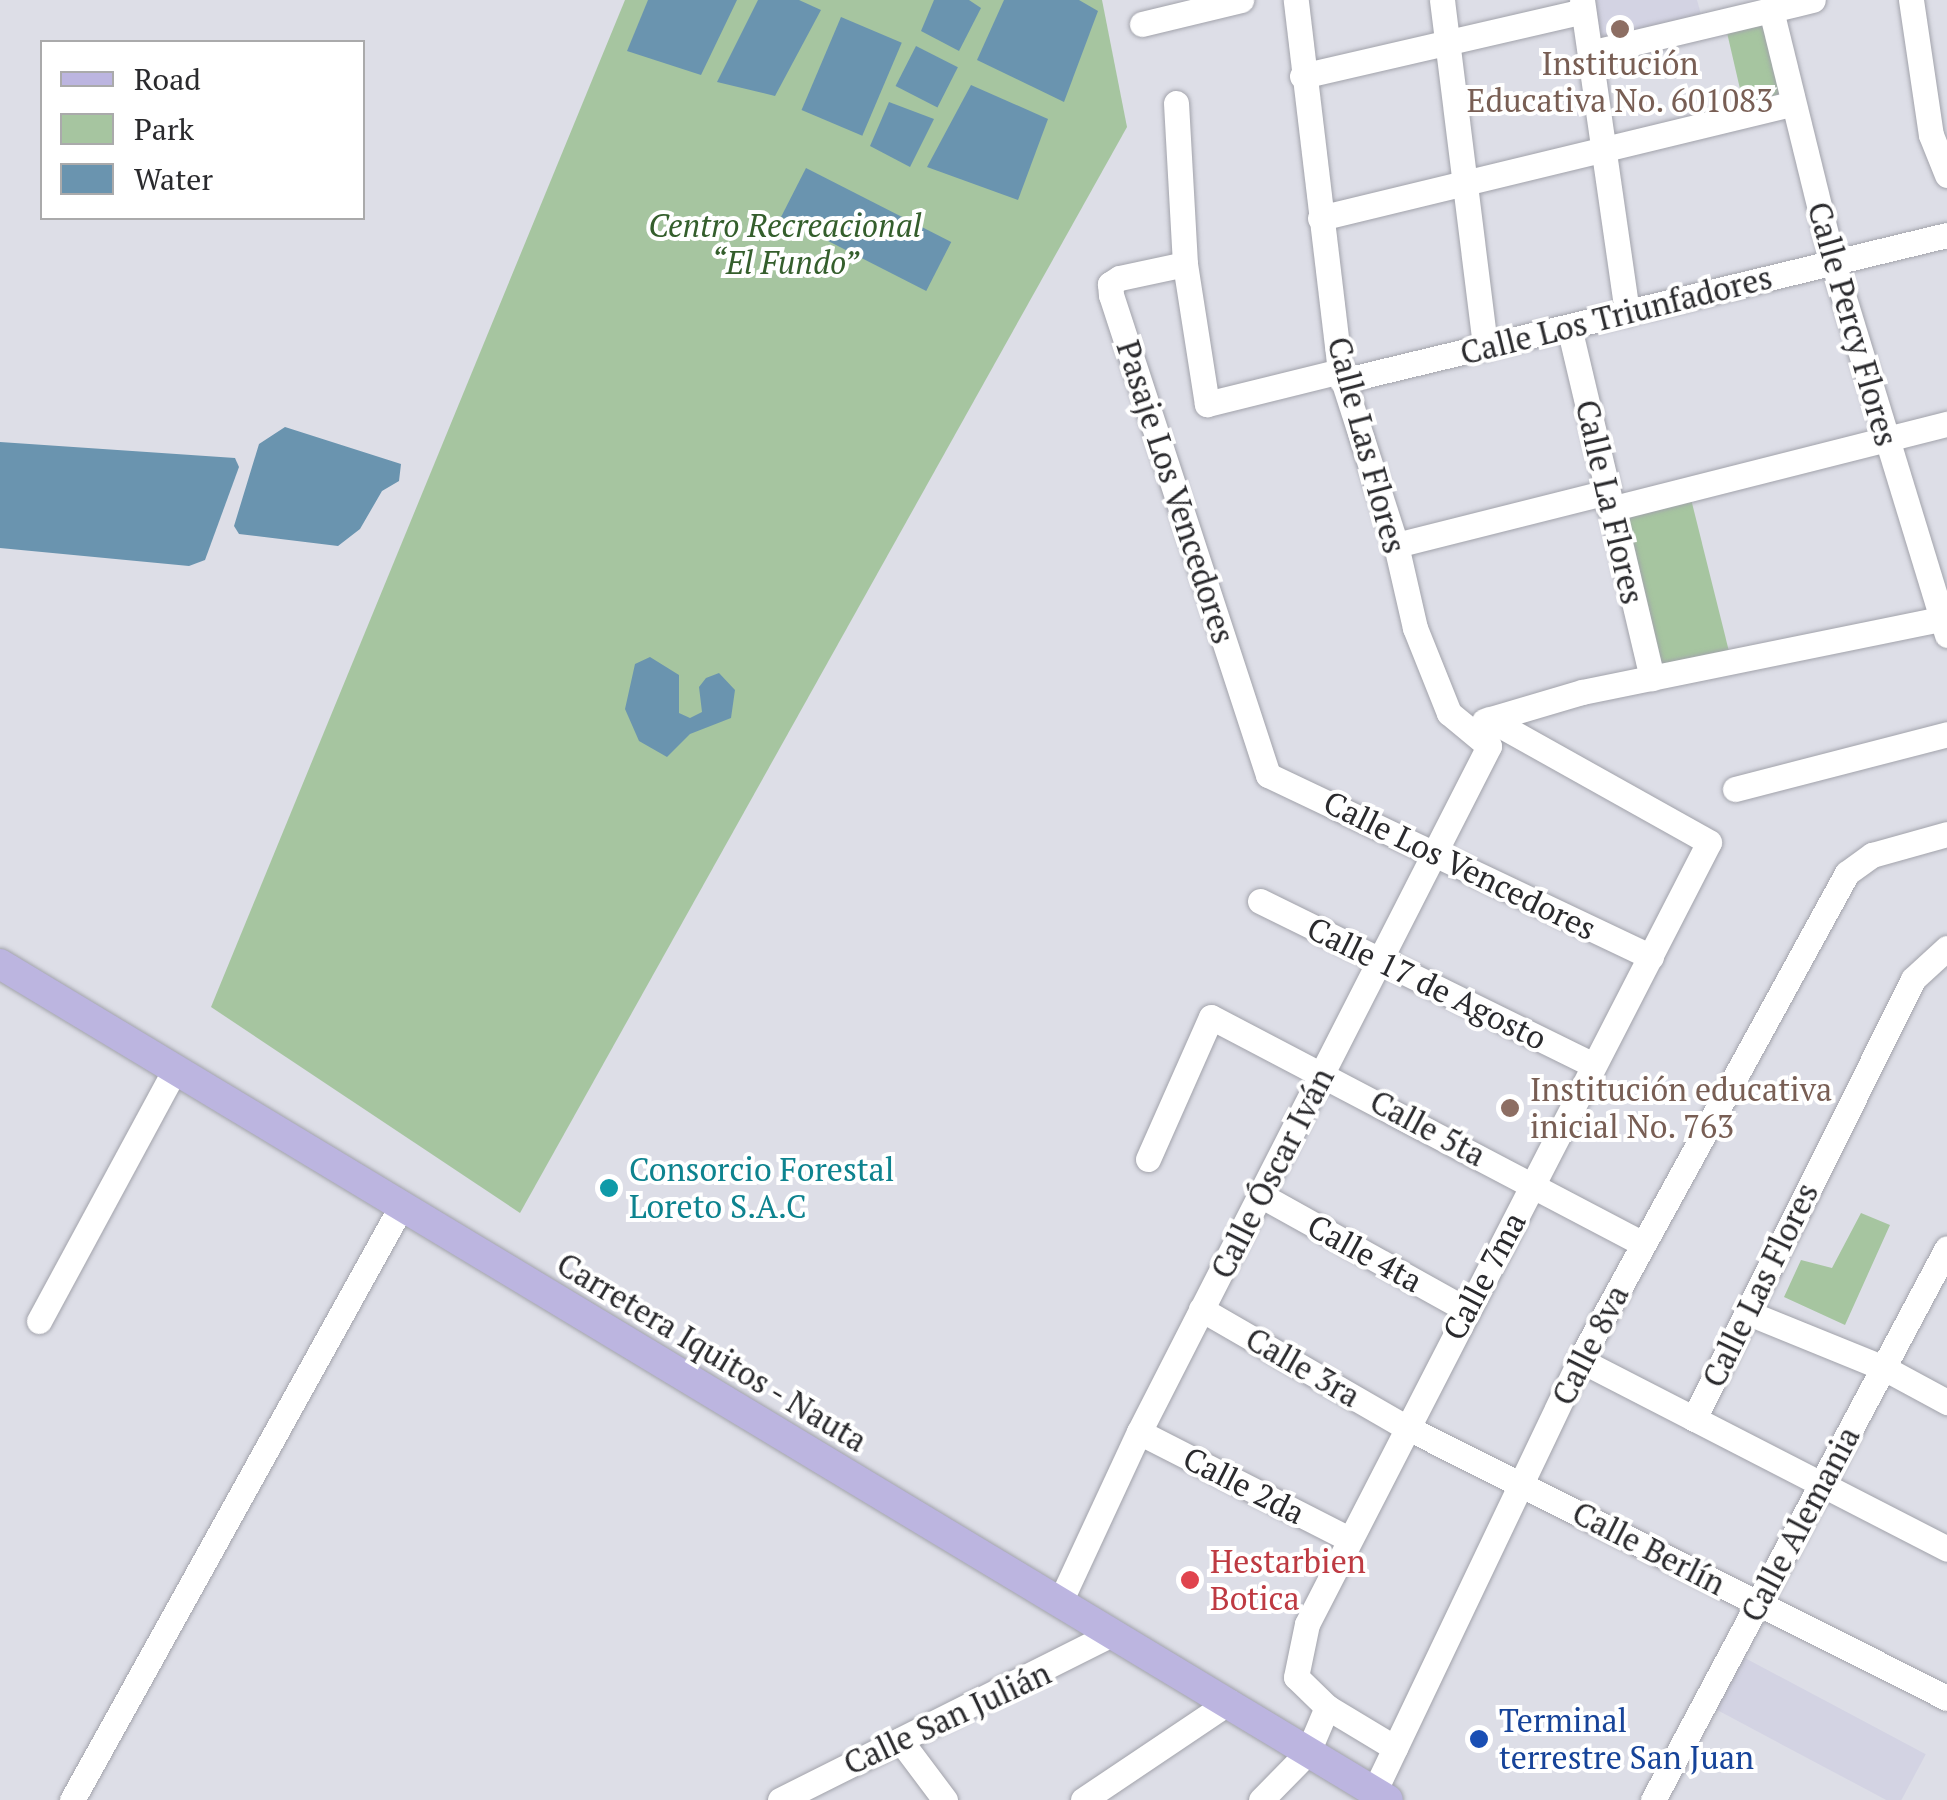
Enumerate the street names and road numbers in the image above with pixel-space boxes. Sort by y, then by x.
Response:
street label: Calle Percy Flores [1800,197,1906,451]
street label: Calle Los Triunfadores [1456,258,1776,372]
street label: Calle Las Flores [1320,333,1414,557]
street label: Pasaje Los Vencedores [1109,335,1243,649]
street label: Calle La Flores [1568,396,1652,608]
street label: Calle Los Vencedores [1317,782,1603,948]
street label: Calle 17 de Agosto [1301,908,1553,1058]
street label: Calle Óscar Iván [1202,1061,1342,1285]
street label: Calle 5ta [1364,1082,1492,1174]
street label: Calle Las Flores [1694,1177,1826,1393]
street label: Calle 4ta [1301,1206,1429,1300]
street label: Calle 7ma [1434,1206,1534,1346]
street label: Carretera Iquitos - Nauta [549,1244,875,1460]
street label: Calle 8va [1544,1279,1636,1411]
street label: Calle 3ra [1239,1319,1367,1415]
street label: Calle Alemania [1732,1420,1868,1628]
street label: Calle 2da [1177,1438,1311,1532]
street label: Calle Berlín [1566,1493,1732,1603]
street label: Calle San Julián [838,1653,1056,1783]

